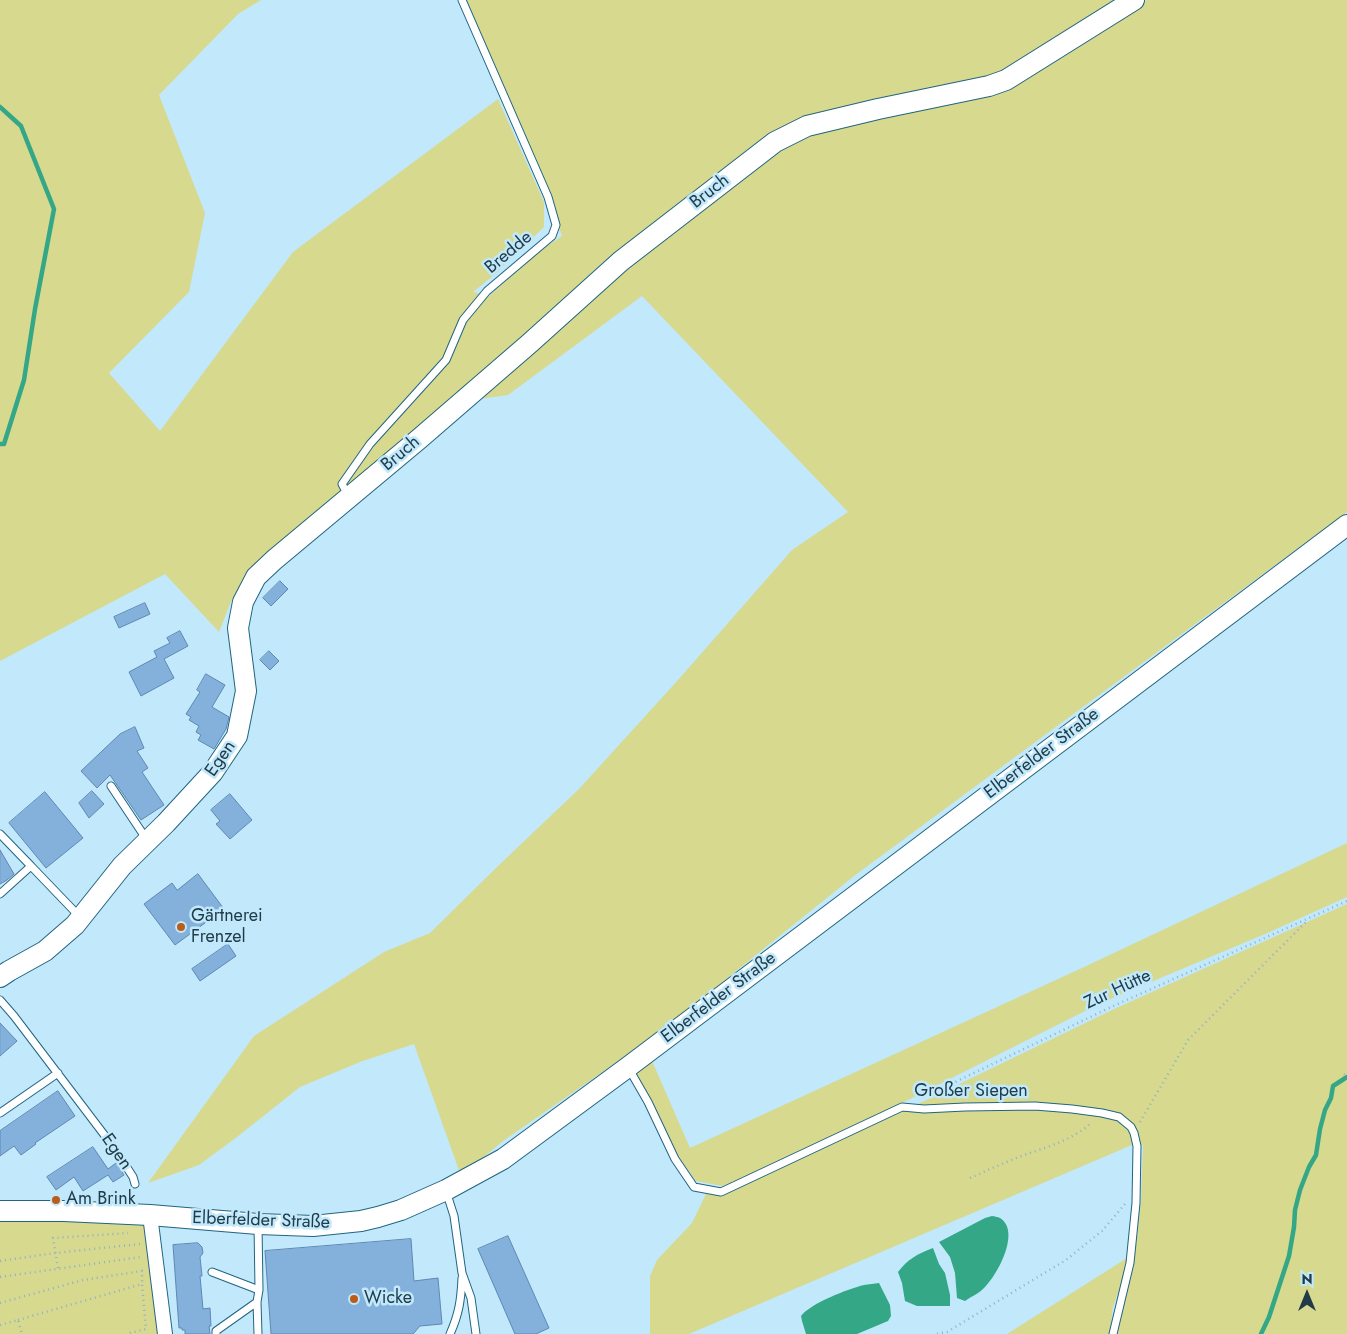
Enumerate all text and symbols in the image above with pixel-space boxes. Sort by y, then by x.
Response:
street label: Bruch [686,170,734,214]
street label: Bredde [481,227,537,279]
street label: Bruch [377,432,425,476]
street label: Elberfelder Straße [980,704,1104,804]
street label: Egen [201,737,241,781]
place label: Gärtnerei Frenzel [191,906,263,949]
marker: Gärtnerei Frenzel [175,921,187,933]
street label: Elberfelder Straße [657,948,781,1048]
street label: Zur Hütte [1081,965,1155,1015]
street label: Großer Siepen [914,1081,1028,1103]
street label: Egen [96,1130,136,1174]
place label: Am Brink [66,1189,136,1211]
marker: Am Brink [50,1194,62,1206]
street label: Elberfelder Straße [192,1208,330,1234]
north arrow [1282,1269,1332,1319]
text: N [1301,1269,1313,1289]
place label: Wicke [364,1288,412,1310]
marker: Wicke [348,1293,360,1305]

